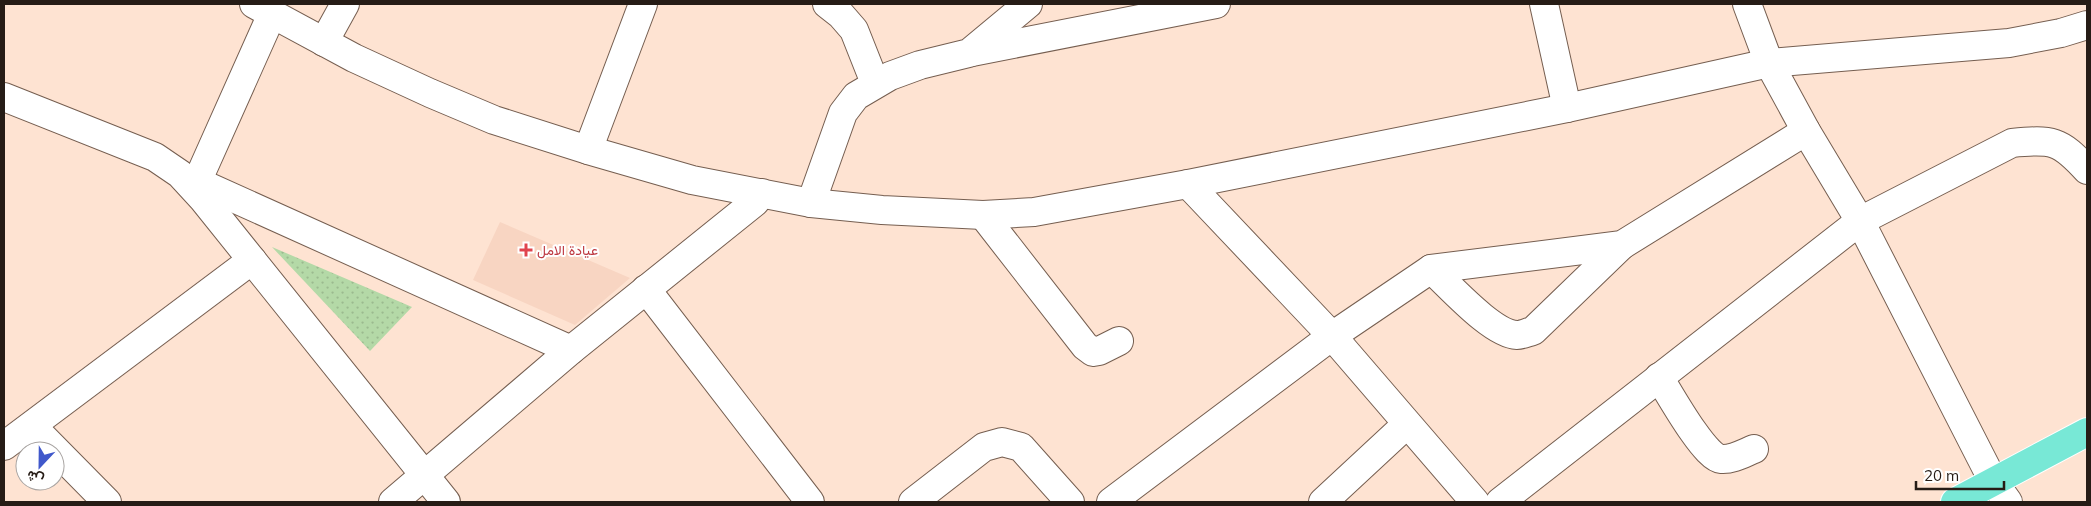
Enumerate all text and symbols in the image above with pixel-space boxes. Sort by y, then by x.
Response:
place label: عيادة الامل [537,241,598,259]
marker: عيادة الامل [519,243,533,257]
north arrow [15,441,65,491]
scale bar [1916,458,2004,490]
text: ش [24,466,46,490]
text: 20 m [1924,466,1959,485]

